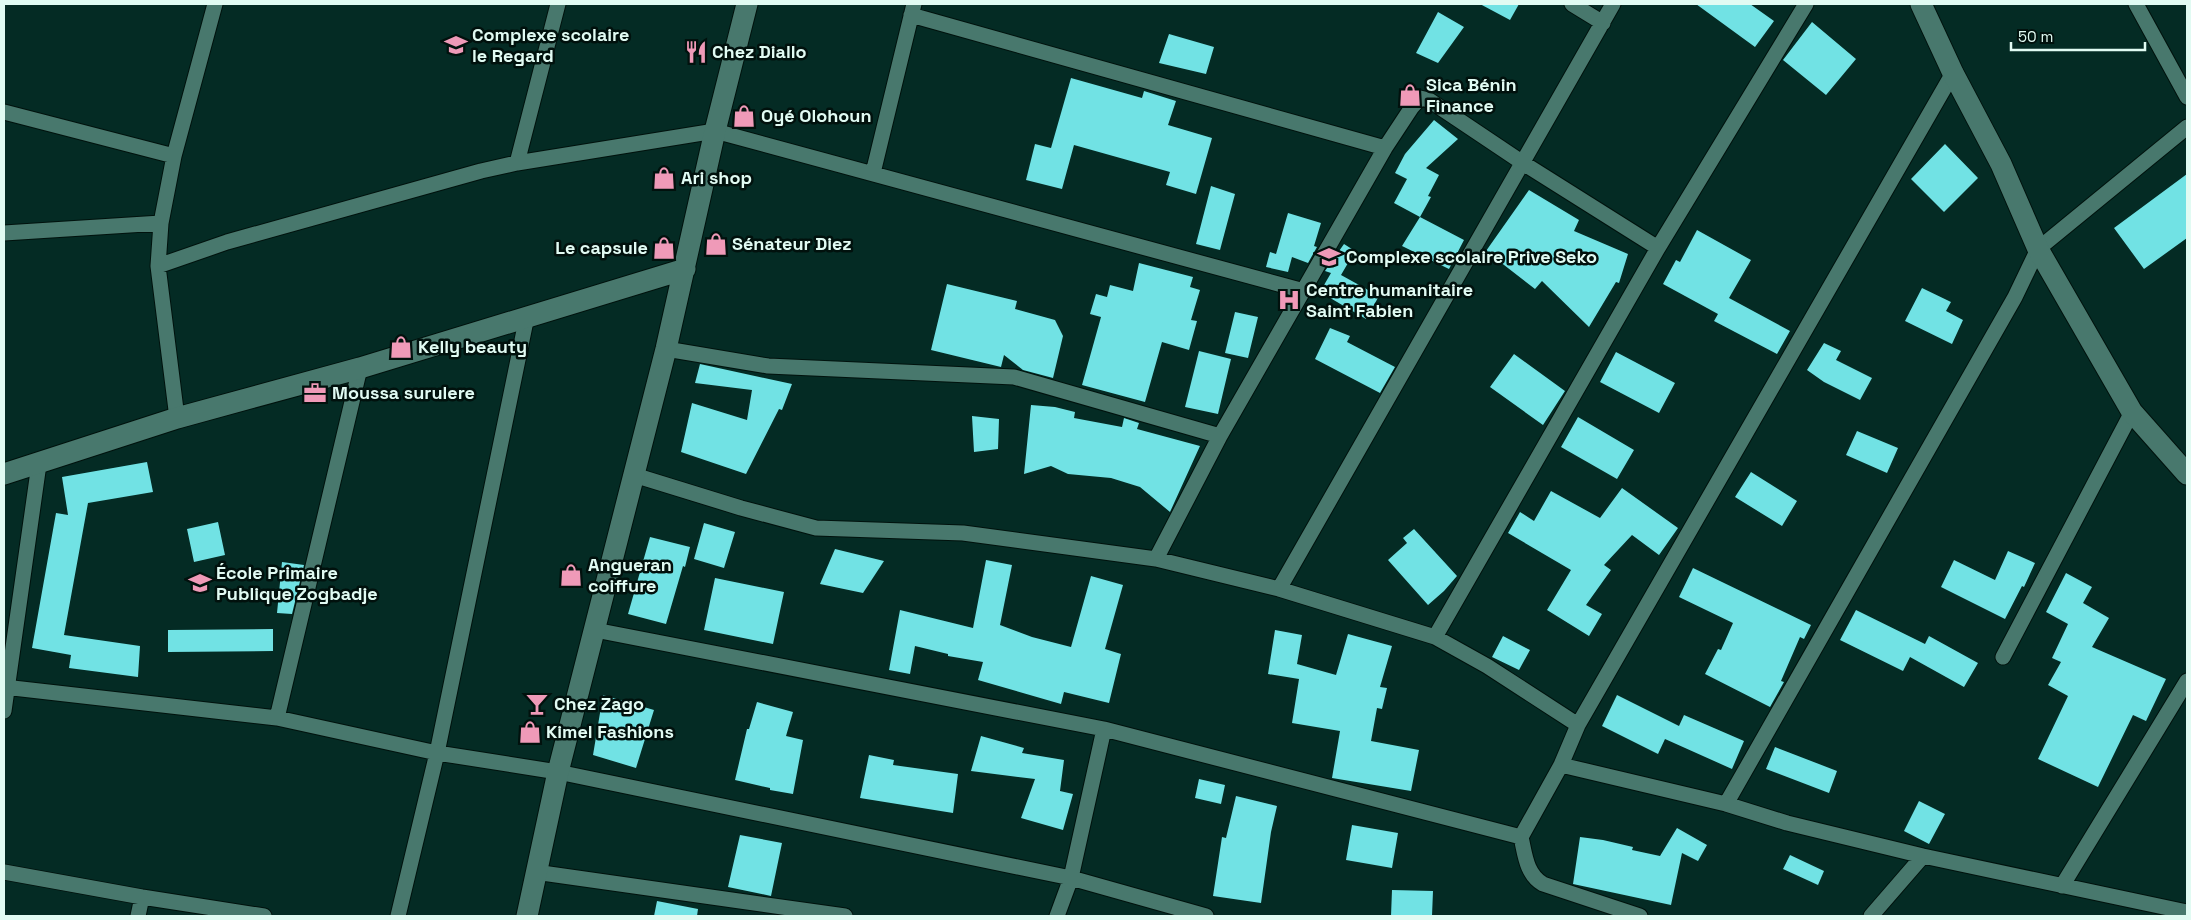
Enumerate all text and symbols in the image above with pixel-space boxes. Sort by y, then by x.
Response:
scale bar [2011,20,2145,52]
place label: Complexe scolaire le Regard [472,23,629,67]
text: 50 m [2018,27,2053,46]
school or university icon: Complexe scolaire le Regard [443,32,469,58]
restaurant icon: Chez Diallo [683,39,709,65]
place label: Chez Diallo [712,40,807,63]
place label: Sica Bénin Finance [1426,73,1517,117]
shop icon: Sica Bénin Finance [1397,82,1423,108]
shop icon: Oyé Olohoun [731,103,757,129]
place label: Oyé Olohoun [761,104,871,127]
shop icon: Ari shop [651,165,677,191]
place label: Ari shop [681,166,752,189]
shop icon: Sénateur Diez [703,231,729,257]
place label: Sénateur Diez [732,232,852,255]
shop icon: Le capsule [651,235,677,261]
place label: Le capsule [555,236,648,259]
school or university icon: Complexe scolaire Prive Seko [1316,244,1342,270]
place label: Complexe scolaire Prive Seko [1346,245,1597,268]
place label: Centre humanitaire Saint Fabien [1306,278,1473,322]
hospital icon: Centre humanitaire Saint Fabien [1276,287,1302,313]
shop icon: Kelly beauty [388,334,414,360]
place label: Kelly beauty [418,335,527,358]
office icon: Moussa surulere [302,380,328,406]
place label: Moussa surulere [332,381,475,404]
place label: Angueran coiffure [588,553,672,597]
place label: École Primaire Publique Zogbadje [216,561,378,605]
shop icon: Angueran coiffure [558,562,584,588]
school or university icon: École Primaire Publique Zogbadje [187,570,213,596]
bar icon: Chez Zago [524,691,550,717]
place label: Chez Zago [554,692,644,715]
shop icon: Kimel Fashions [517,719,543,745]
place label: Kimel Fashions [546,720,674,743]

